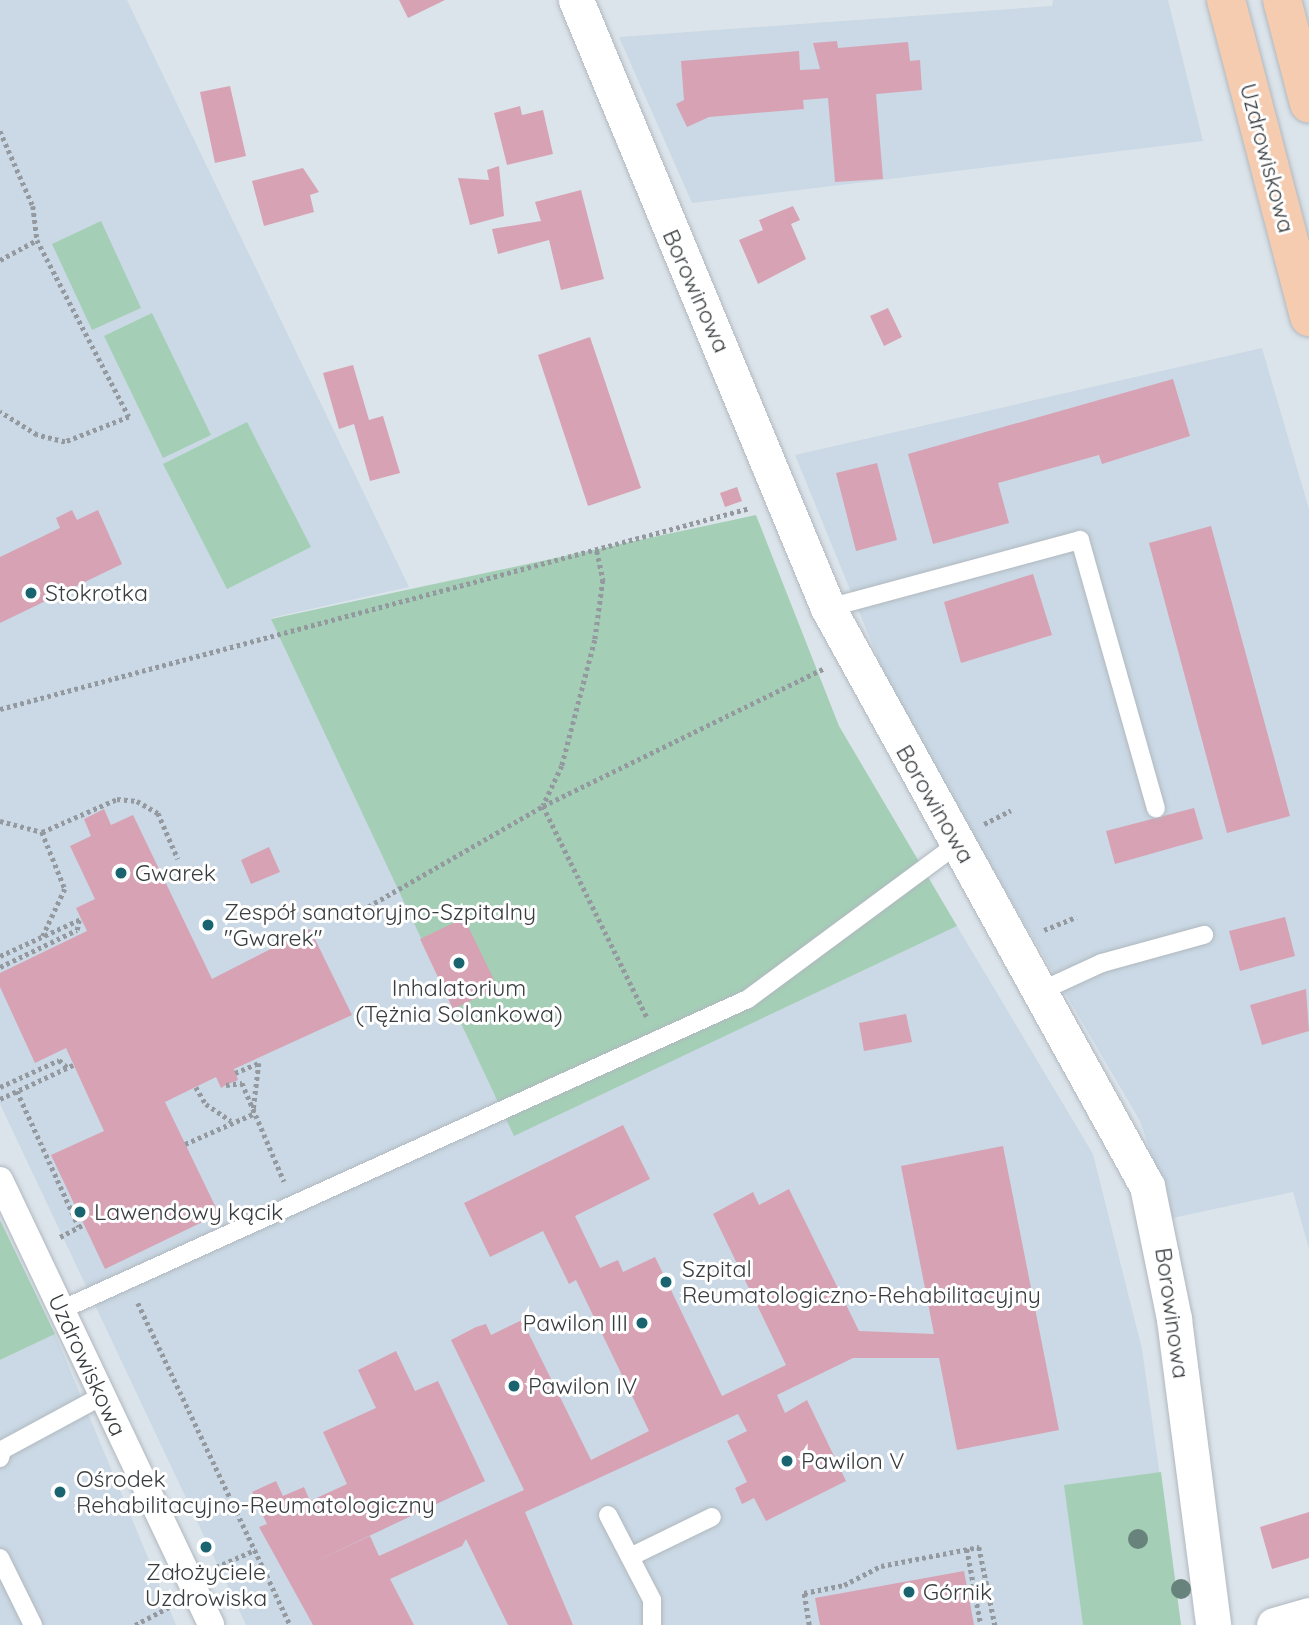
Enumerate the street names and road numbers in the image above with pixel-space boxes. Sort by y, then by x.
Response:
street label: Uzdrowiskowa [1234,80,1300,236]
street label: Borowinowa [657,225,735,357]
street label: Borowinowa [890,740,980,868]
street label: Borowinowa [1149,1246,1195,1380]
street label: Uzdrowiskowa [42,1290,132,1440]

